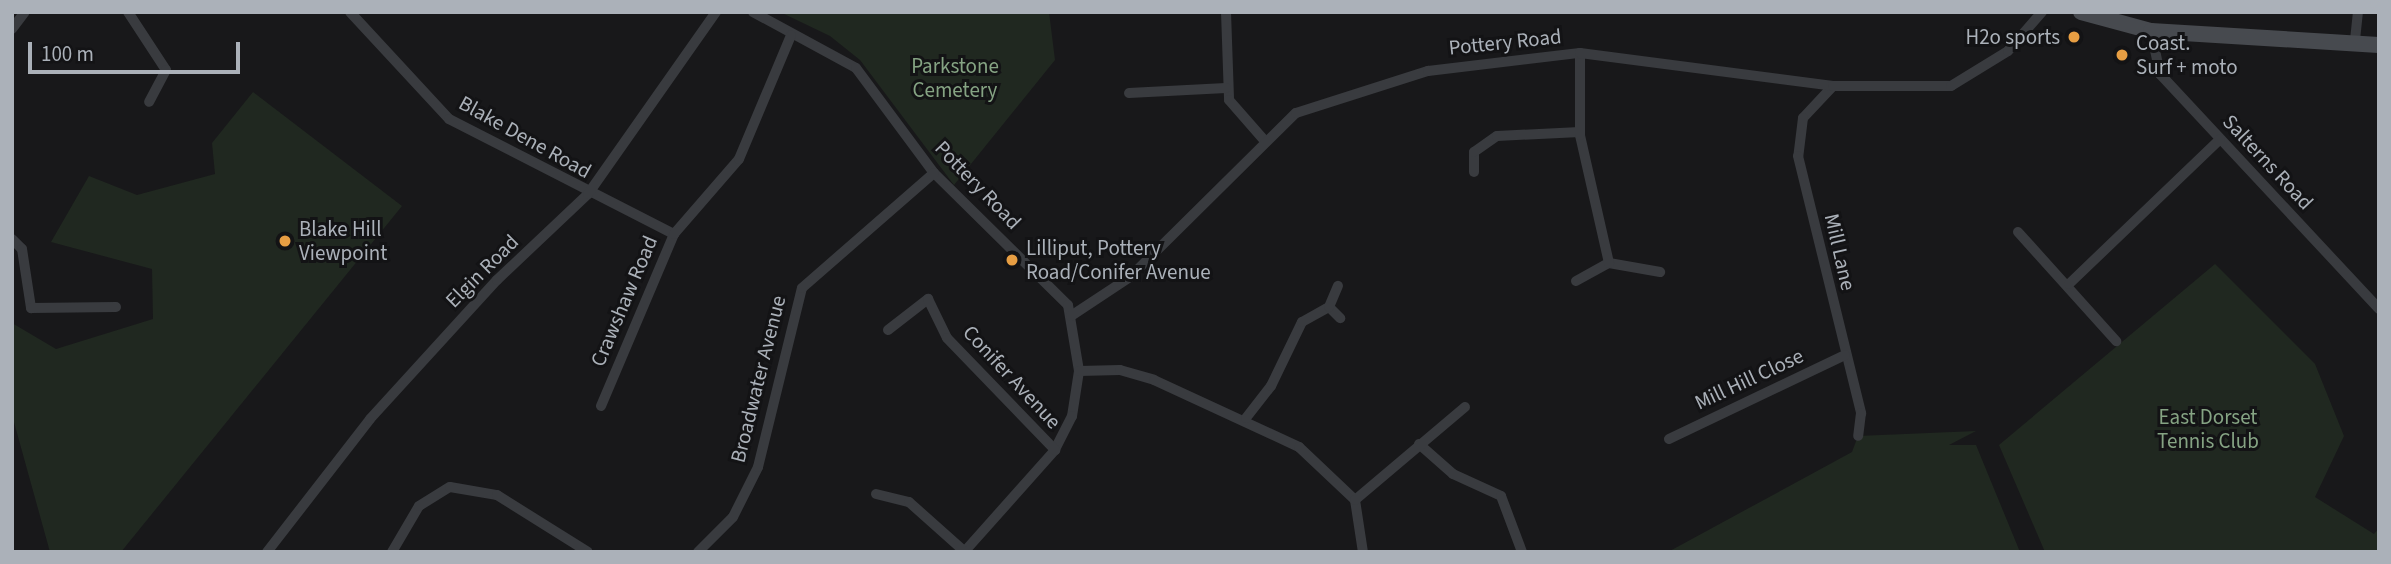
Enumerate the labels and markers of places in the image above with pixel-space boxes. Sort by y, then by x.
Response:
place label: H2o sports [1965,24,2060,50]
marker: H2o sports [2066,29,2082,45]
place label: Coast. Surf + moto [2136,30,2238,80]
marker: Coast. Surf + moto [2114,47,2130,63]
place label: Blake Hill Viewpoint [299,216,387,266]
marker: Blake Hill Viewpoint [277,233,293,249]
place label: Lilliput, Pottery Road/Conifer Avenue [1026,235,1211,285]
marker: Lilliput, Pottery Road/Conifer Avenue [1004,252,1020,268]

